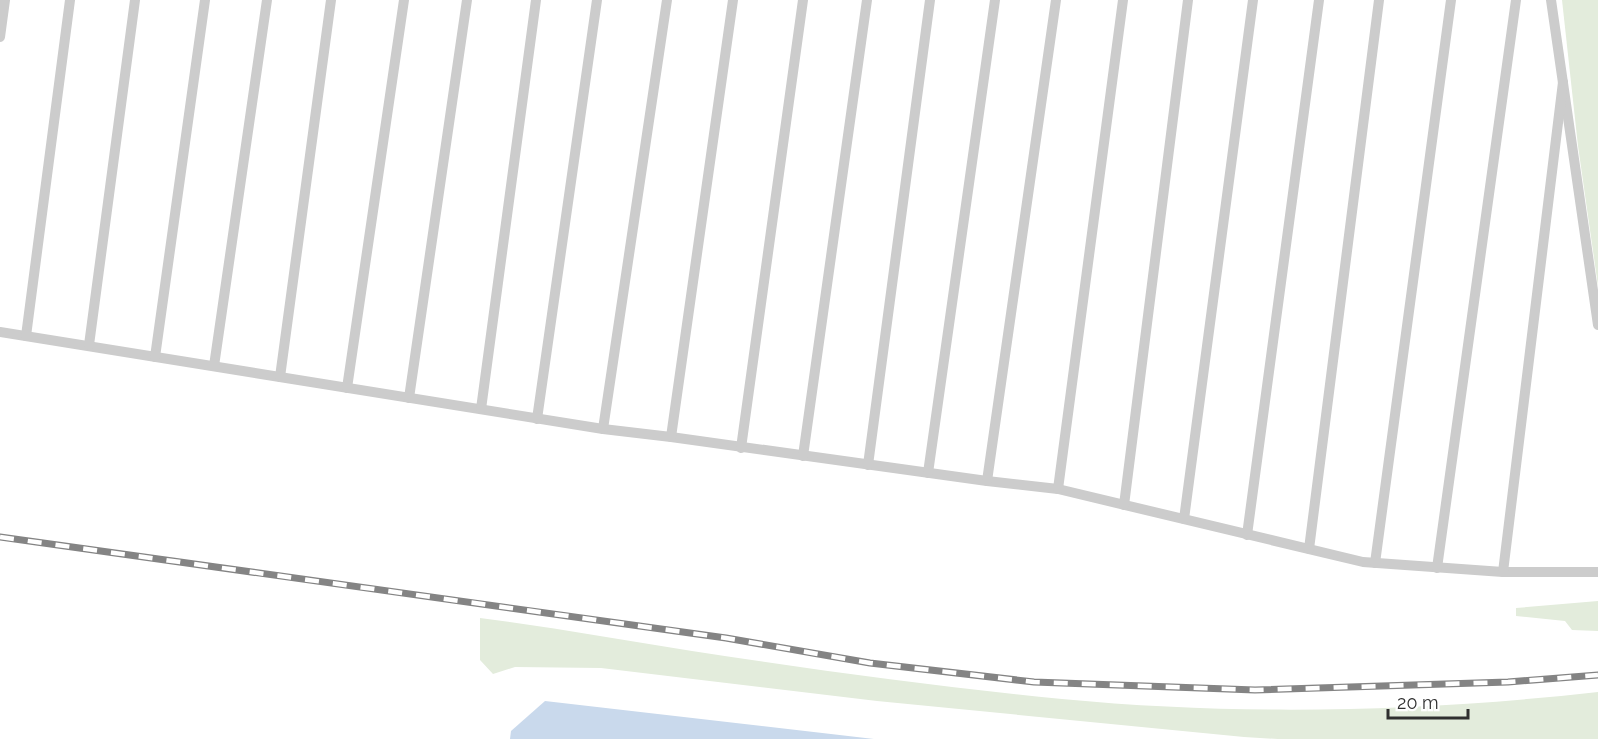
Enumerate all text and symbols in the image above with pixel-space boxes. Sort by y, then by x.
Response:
scale bar [1388,682,1468,720]
text: 20 m [1397,692,1439,713]

